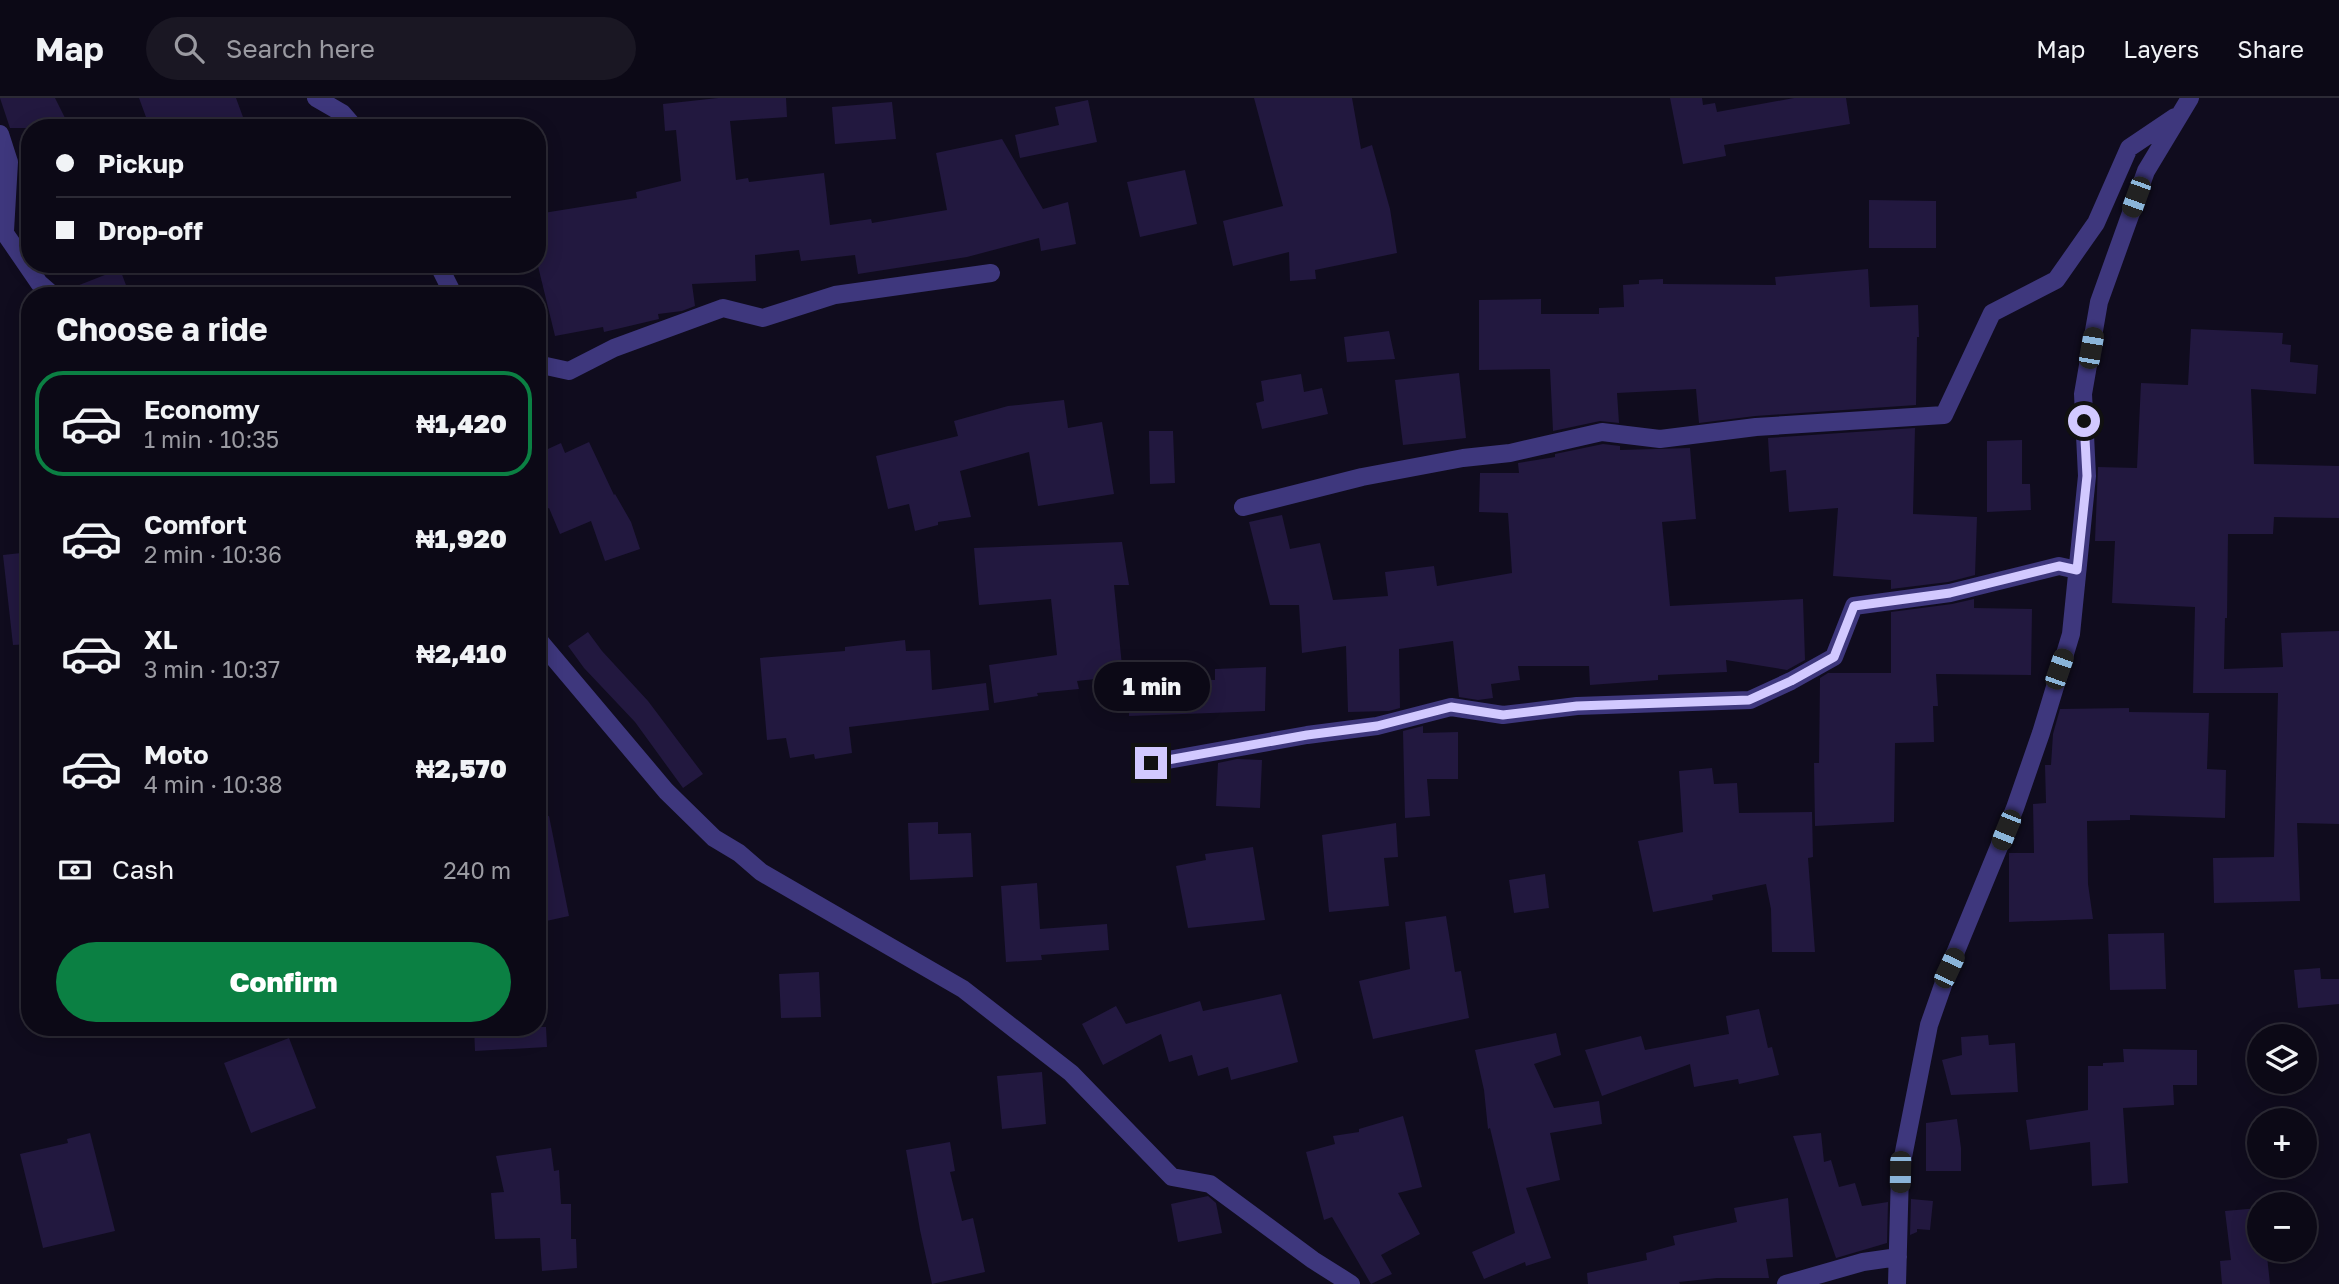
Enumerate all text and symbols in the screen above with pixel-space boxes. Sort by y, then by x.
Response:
search box [146,17,636,80]
text: Map [35,29,104,68]
icon: search [170,29,208,67]
text: Search here [226,33,375,64]
text: Map [2036,34,2085,63]
text: Layers [2123,34,2199,63]
text: Share [2237,34,2304,63]
text: Pickup [98,148,184,179]
car [2119,174,2154,220]
text: Drop-off [98,215,203,246]
text: Choose a ride [56,310,268,348]
car [2078,325,2105,371]
icon: car [60,392,123,455]
text: Economy [144,394,260,425]
route start [2068,405,2100,437]
text: ₦1,420 [416,408,507,439]
text: 1 min · 10:35 [144,425,279,453]
icon: car [60,507,123,570]
text: Comfort [144,509,247,540]
text: ₦1,920 [416,523,507,554]
text: 2 min · 10:36 [144,540,282,568]
icon: car [60,622,123,685]
text: XL [144,624,178,655]
text: ₦2,410 [416,638,507,669]
car [2043,646,2076,692]
text: 3 min · 10:37 [144,655,280,683]
callout: 1 min [1093,662,1209,710]
text: 1 min [1123,672,1181,700]
icon: car [60,737,123,800]
text: Moto [144,739,209,770]
route end [1135,747,1167,779]
text: ₦2,570 [416,753,507,784]
text: 4 min · 10:38 [144,770,283,798]
car [1989,807,2024,853]
icon: cash [56,851,94,889]
text: Cash [112,854,174,885]
text: 240 m [443,856,511,884]
button: Confirm [56,942,511,1022]
car [1931,945,1968,991]
map controls [2247,1024,2317,1262]
button: layers [2247,1024,2317,1094]
button: + [2247,1108,2317,1178]
car [1890,1151,1911,1193]
button: − [2247,1192,2317,1262]

